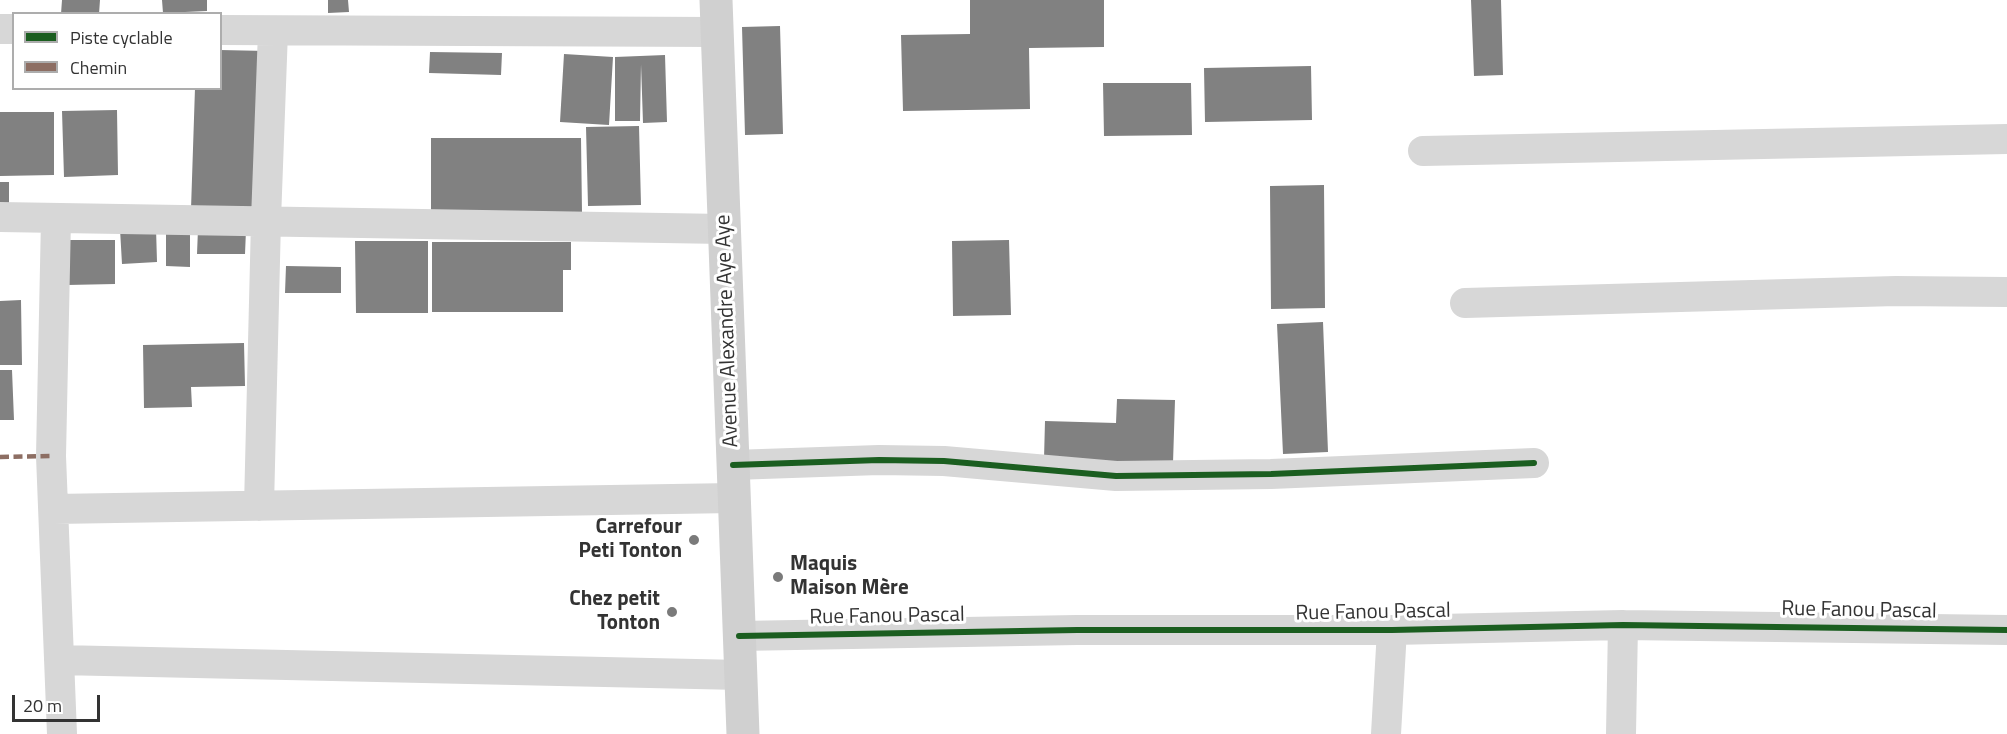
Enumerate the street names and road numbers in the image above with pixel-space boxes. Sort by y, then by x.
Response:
street label: Avenue Alexandre Aye Aye [711,214,745,448]
street label: Rue Fanou Pascal [1781,597,1937,625]
street label: Rue Fanou Pascal [1295,599,1451,627]
street label: Rue Fanou Pascal [809,603,965,631]

